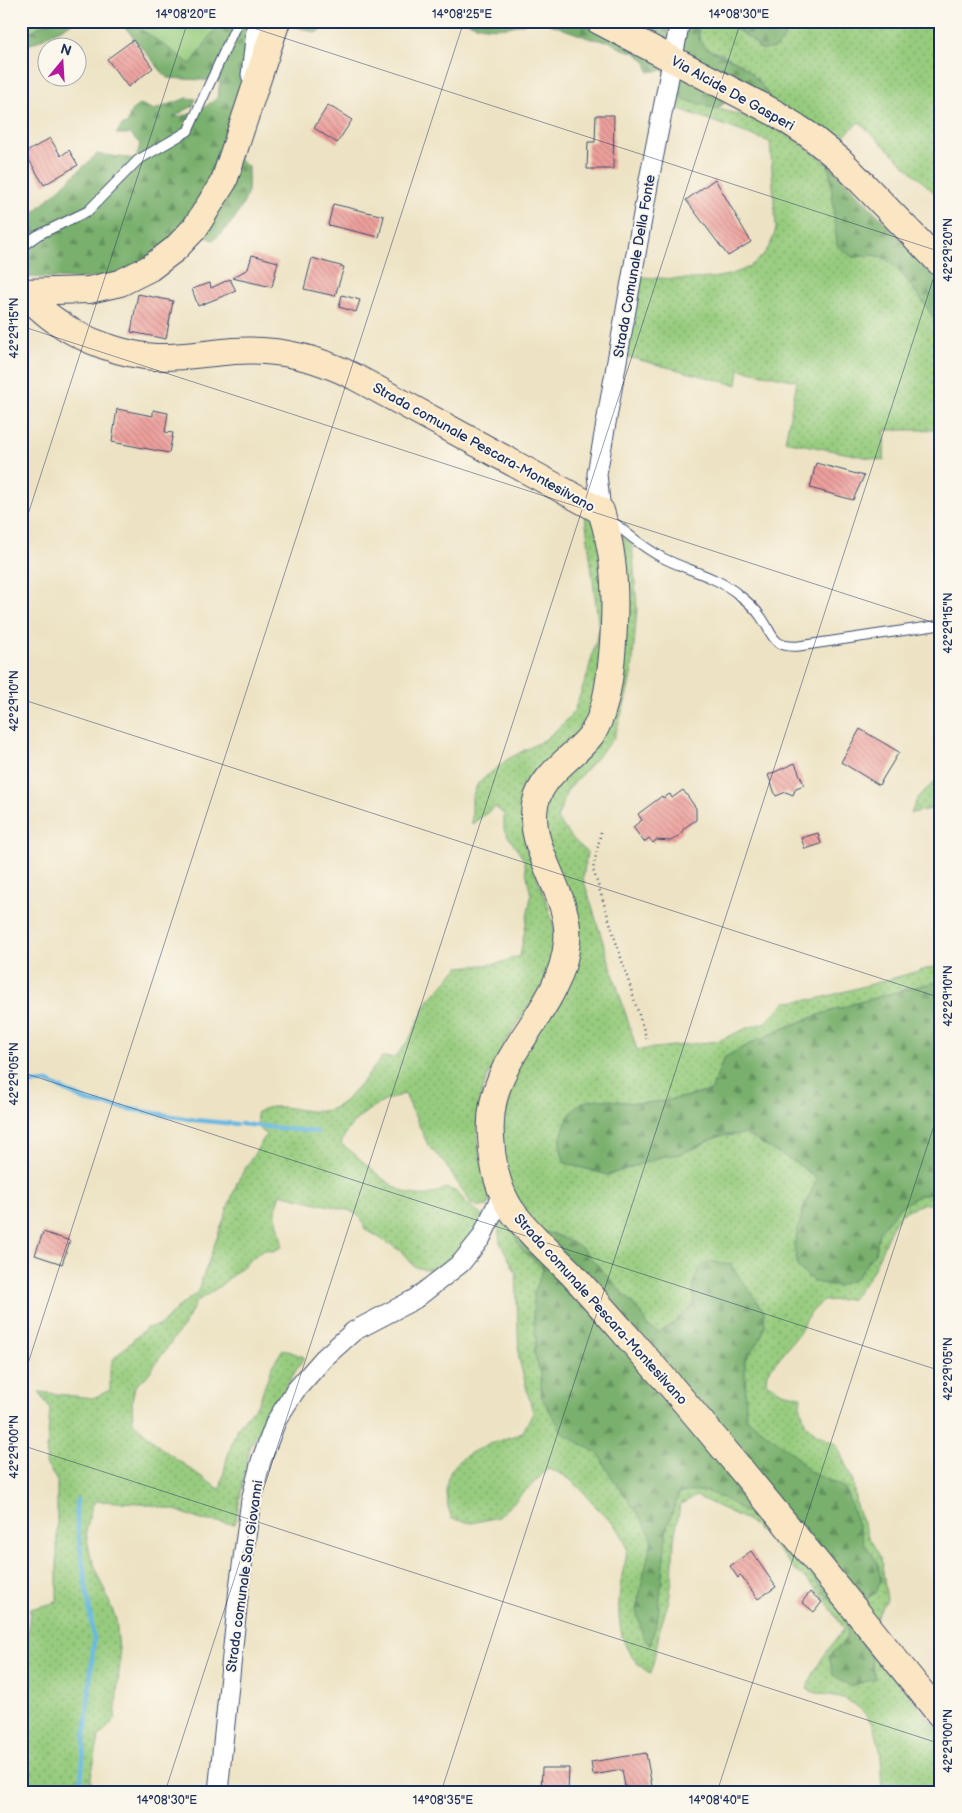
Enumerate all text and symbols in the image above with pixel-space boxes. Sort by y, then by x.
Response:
text: 14°08'20"E [156,7,216,22]
text: 14°08'25"E [432,7,492,22]
text: 14°08'30"E [709,7,769,22]
north arrow [38,38,88,88]
text: N [58,40,73,60]
street label: Via Alcide De Gasperi [668,52,797,134]
street label: Strada Comunale Della Fonte [610,173,659,359]
text: 42°29'20"N [941,218,956,282]
text: 42°29'15"N [7,297,22,359]
street label: Strada comunale Pescara-Montesilvano [370,379,598,516]
text: 42°29'15"N [941,592,956,654]
text: 42°29'10"N [7,670,22,732]
text: 42°29'10"N [941,965,956,1027]
text: 42°29'05"N [7,1042,22,1106]
street label: Strada comunale Pescara-Montesilvano [510,1210,691,1408]
text: 42°29'05"N [941,1337,956,1401]
text: 42°29'00"N [7,1415,22,1479]
street label: Strada comunale San Giovanni [223,1479,266,1673]
text: 42°29'00"N [941,1709,956,1773]
text: 14°08'30"E [137,1793,197,1808]
text: 14°08'35"E [413,1793,473,1808]
text: 14°08'40"E [689,1793,749,1808]

